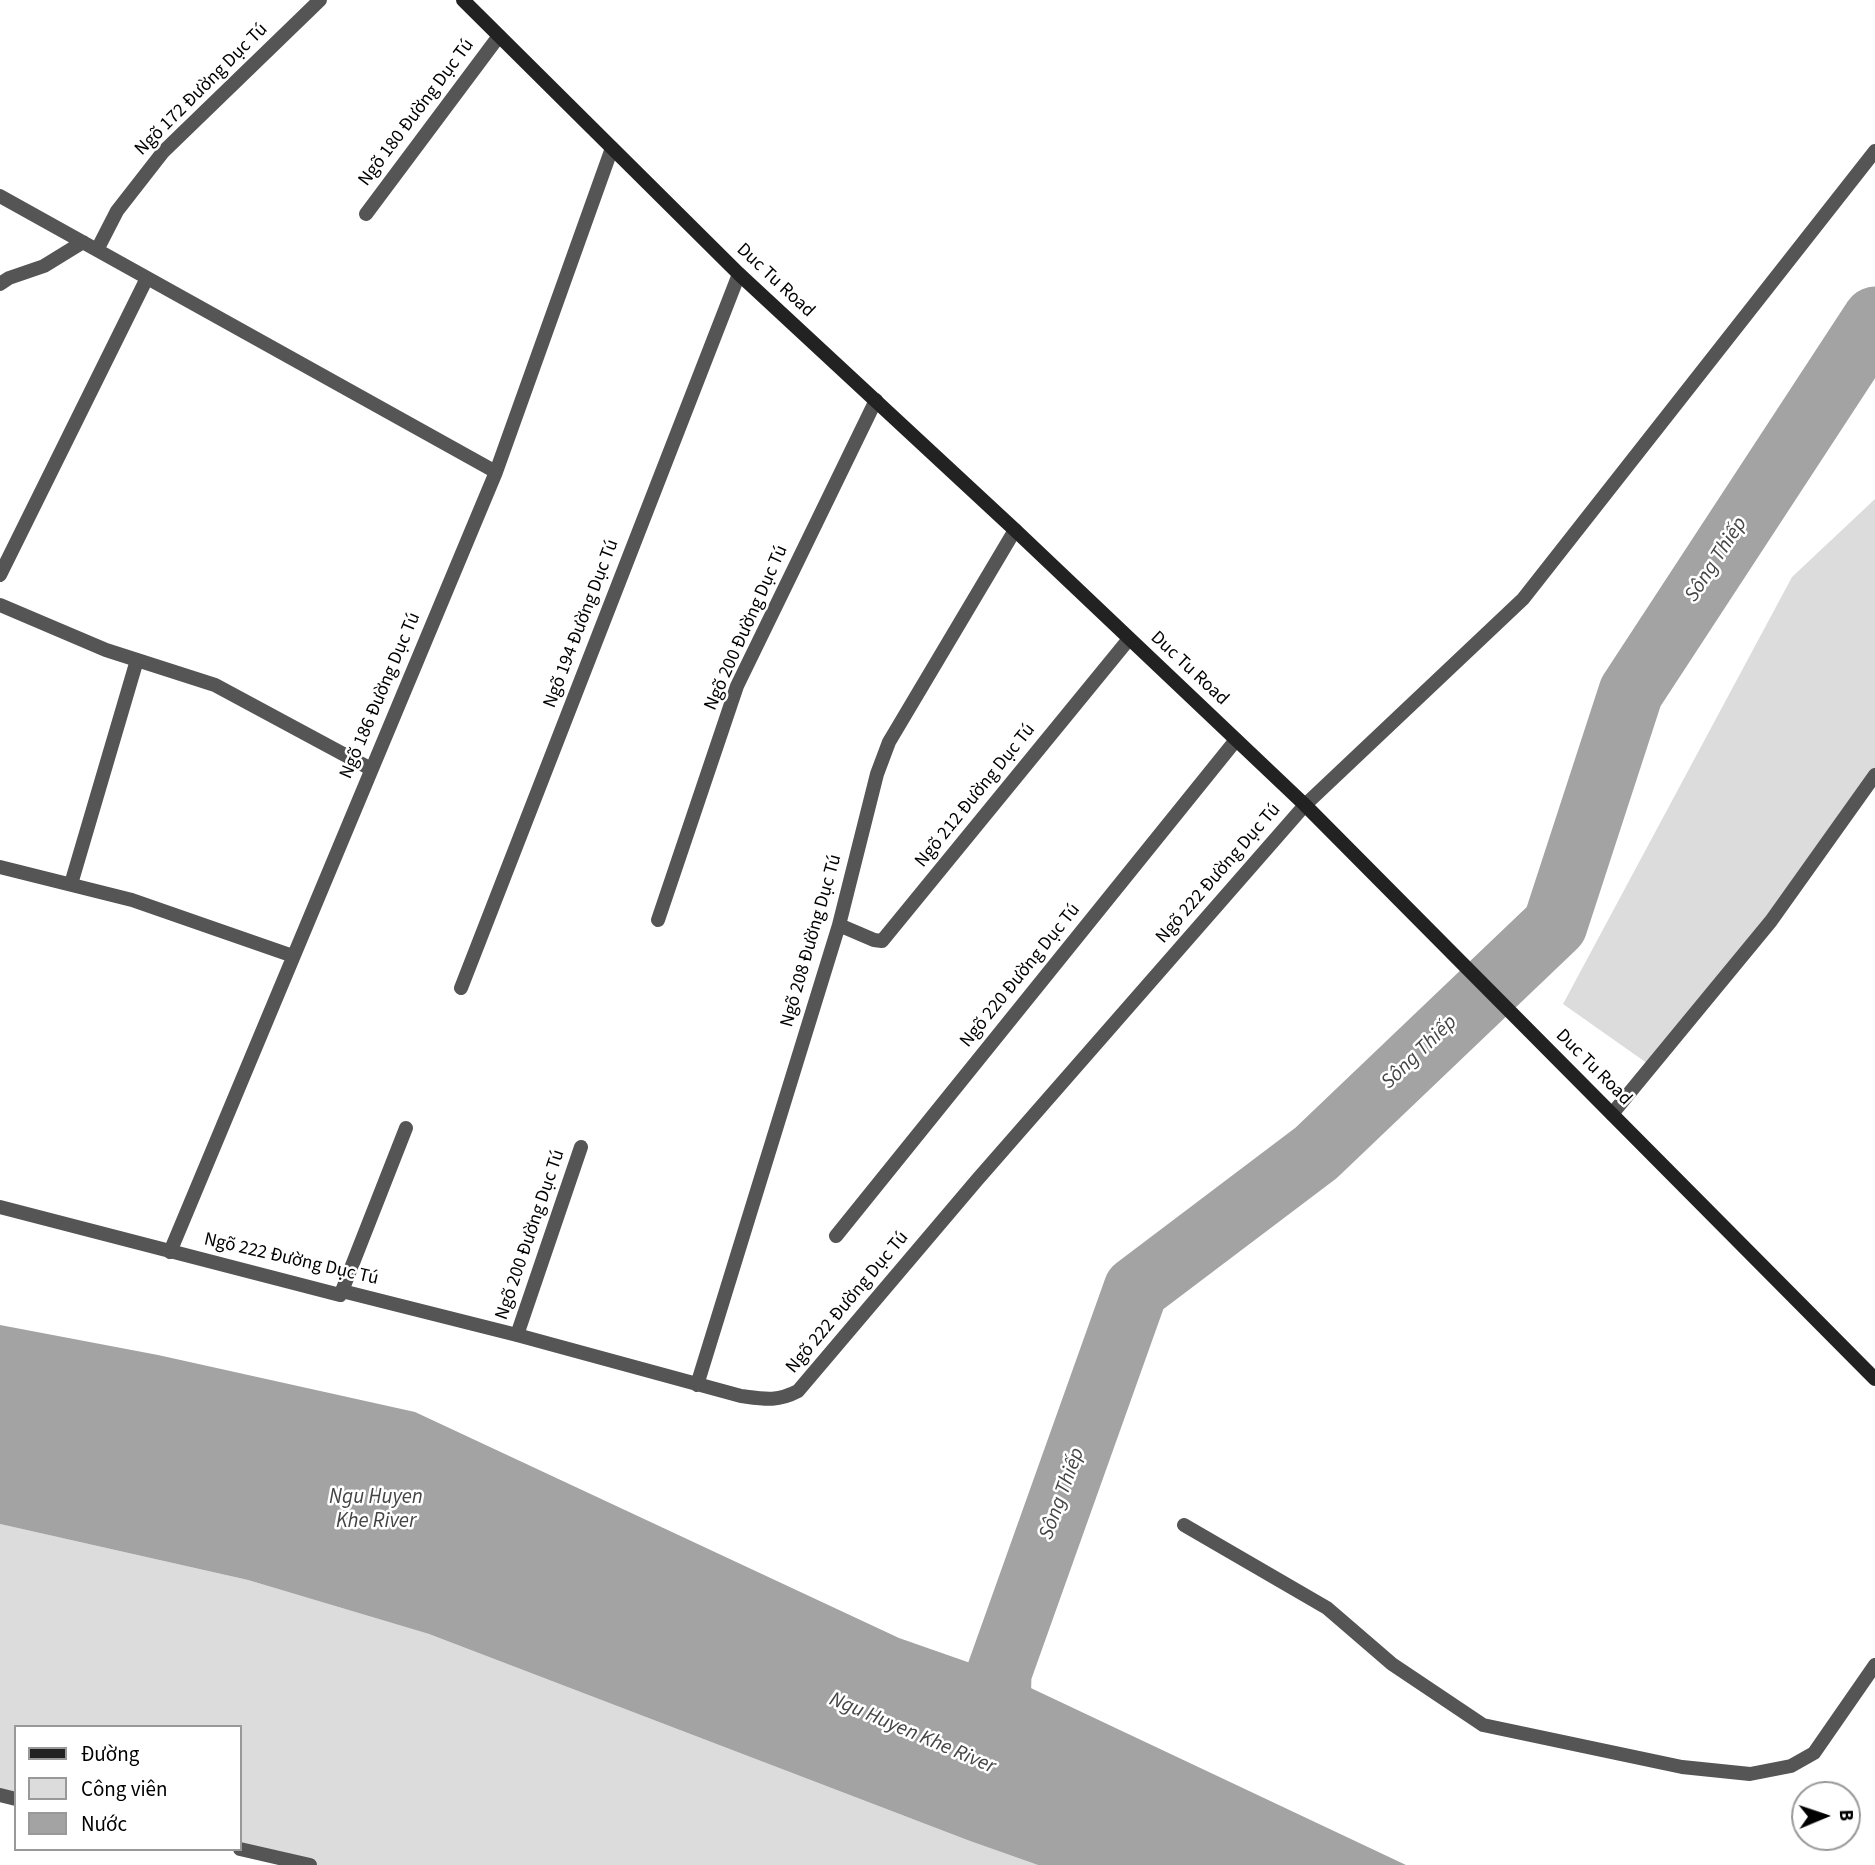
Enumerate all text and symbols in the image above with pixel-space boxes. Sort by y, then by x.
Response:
street label: Ngõ 172 Đường Dục Tú [131,19,273,161]
street label: Ngõ 180 Đường Dục Tú [354,35,480,191]
street label: Duc Tu Road [731,239,819,323]
water label: Sông Thiếp [1680,513,1754,607]
street label: Ngõ 194 Đường Dục Tú [539,537,625,711]
street label: Ngõ 200 Đường Dục Tú [700,542,794,714]
street label: Ngõ 186 Đường Dục Tú [336,609,426,783]
street label: Duc Tu Road [1145,627,1233,711]
street label: Ngõ 212 Đường Dục Tú [911,719,1041,873]
street label: Ngõ 222 Đường Dục Tú [1152,799,1286,949]
street label: Ngõ 208 Đường Dục Tú [776,852,848,1030]
street label: Ngõ 220 Đường Dục Tú [956,899,1086,1053]
water label: Sông Thiếp [1377,1011,1463,1095]
street label: Duc Tu Road [1550,1025,1636,1111]
street label: Ngõ 200 Đường Dục Tú [491,1147,571,1323]
street label: Ngõ 222 Đường Dục Tú [782,1227,914,1379]
street label: Ngõ 222 Đường Dục Tú [202,1229,380,1291]
water label: Sông Thiếp [1035,1445,1091,1543]
water label: Ngu Huyen Khe River [329,1485,423,1535]
water label: Ngu Huyen Khe River [825,1688,999,1780]
legend [14,1725,242,1851]
text: Đường [81,1739,139,1769]
text: Công viên [81,1774,168,1804]
north arrow [1791,1781,1861,1851]
text: Nước [81,1809,127,1839]
text: B [1832,1809,1859,1822]

